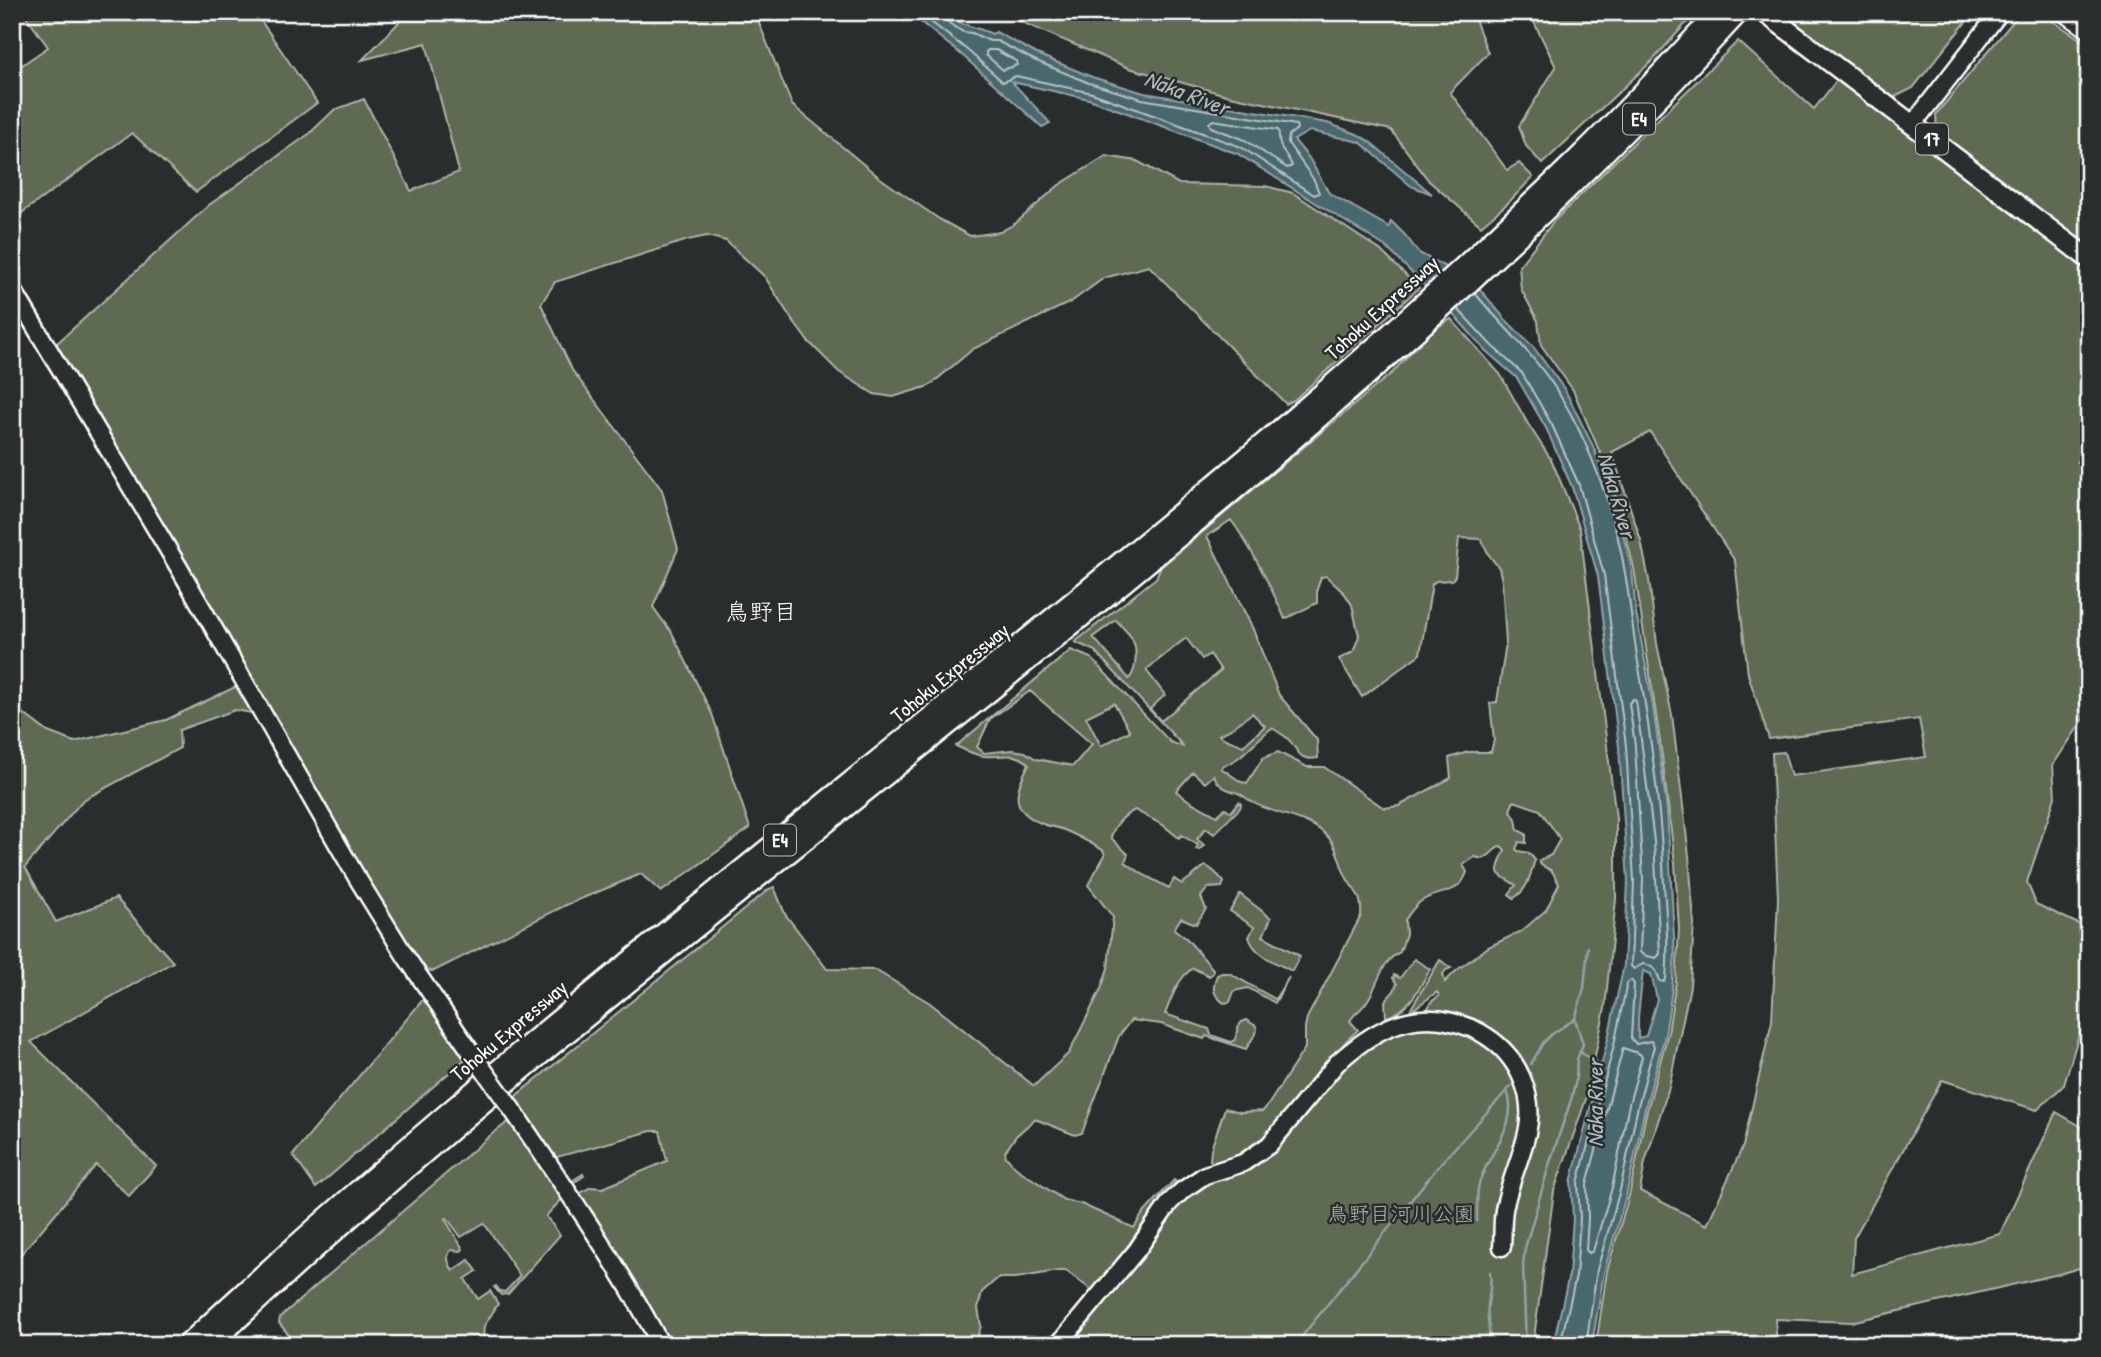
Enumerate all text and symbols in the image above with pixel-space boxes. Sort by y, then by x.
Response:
water label: Naka River [1141,62,1237,124]
road number: E4 [1623,104,1655,134]
road number: 17 [1916,124,1948,154]
street label: Tohoku Expressway [1318,248,1445,367]
water label: Naka River [1590,448,1645,544]
district label: 鳥野目 [725,595,797,627]
street label: Tohoku Expressway [884,616,1015,729]
road number: E4 [764,824,796,856]
street label: Tohoku Expressway [444,973,573,1088]
water label: Naka River [1579,1056,1610,1147]
park label: 鳥野目河川公園 [1328,1199,1475,1228]

